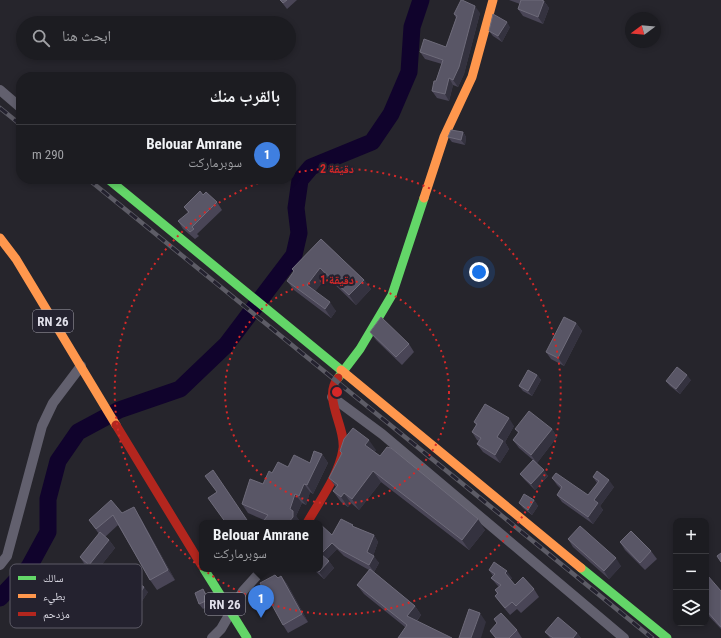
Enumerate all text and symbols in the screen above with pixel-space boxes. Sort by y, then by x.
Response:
north arrow [625,12,661,48]
search box [16,16,296,60]
icon: search [30,27,52,49]
text: ابحث هنا [62,27,111,45]
text: بالقرب منك [210,86,280,106]
text: Belouar Amrane [146,135,242,153]
text: 290 m [32,147,64,162]
text: 1 [264,147,270,162]
text: سوبرماركت [188,155,242,170]
text: 2 دقيقة [320,162,354,176]
your location [469,262,489,282]
text: 1 دقيقة [320,273,354,287]
road number: RN 26 [33,310,73,332]
centre of rings [330,385,344,399]
map controls [673,518,709,626]
button: + [673,518,709,554]
popup [199,520,323,572]
text: Belouar Amrane [213,526,309,544]
text: سوبرماركت [213,546,267,561]
button: − [673,554,709,590]
legend [10,564,142,628]
text: سالك [43,572,63,585]
pin: 1 [248,585,274,618]
text: بطيء [43,590,65,605]
button: layers [673,590,709,626]
road number: RN 26 [205,593,245,615]
text: مزدحم [43,608,70,622]

